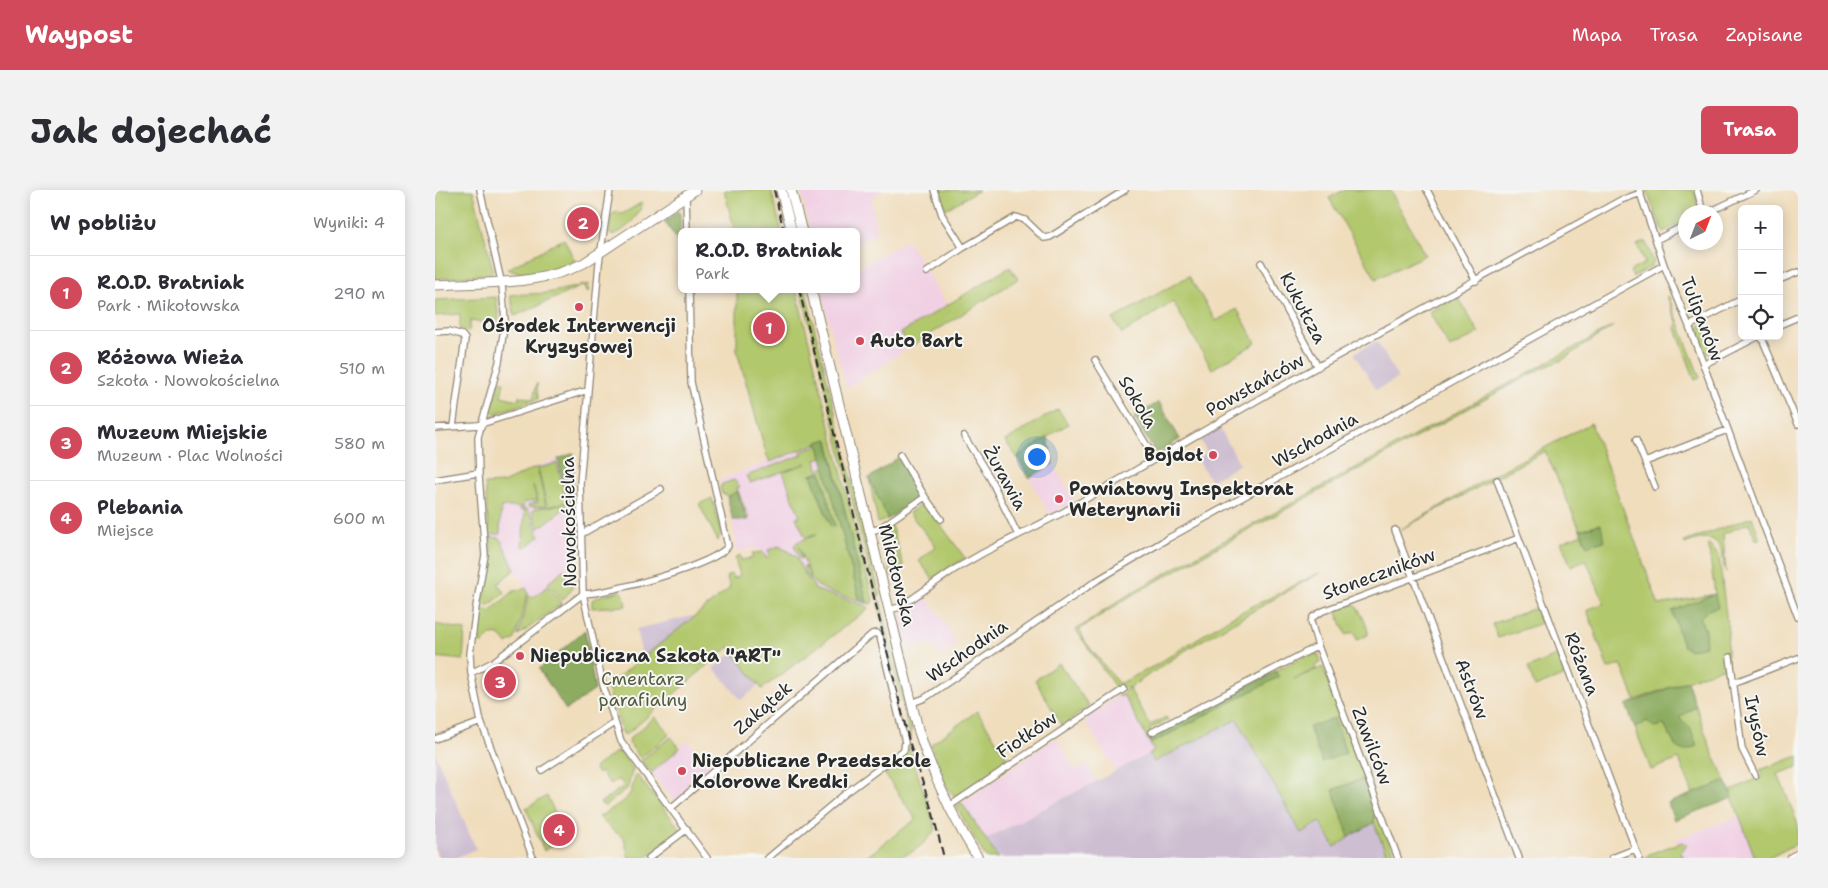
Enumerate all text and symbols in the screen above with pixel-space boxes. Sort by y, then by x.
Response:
text: Waypost [25,19,133,51]
text: Mapa [1572,23,1622,47]
text: Trasa [1650,23,1698,47]
text: Zapisane [1726,23,1803,47]
button: Trasa [1701,106,1798,154]
text: Jak dojechać [30,107,272,154]
pin: 2 [567,204,599,242]
north arrow [1678,205,1723,250]
map controls [1738,205,1783,340]
button: + [1738,205,1783,250]
text: W pobliżu [50,209,157,237]
text: Wyniki: 4 [313,212,385,233]
popup [678,228,860,293]
text: R.O.D. Bratniak [695,238,843,263]
button: − [1738,250,1783,295]
text: Park [695,263,730,284]
street label: Kukułcza [1274,268,1332,348]
text: R.O.D. Bratniak [97,270,245,295]
street label: Tulipanów [1675,273,1729,365]
text: 1 [62,283,70,304]
text: 290 m [333,283,385,304]
text: Park · Mikołowska [97,295,240,316]
button: locate [1738,295,1783,340]
marker: Ośrodek Interwencji Kryzysowej [573,301,585,313]
pin: 1 [753,309,785,347]
place label: Ośrodek Interwencji Kryzysowej [482,314,676,359]
place label: Auto Bart [870,329,963,353]
marker: Auto Bart [854,335,866,347]
text: Różowa Wieża [97,345,243,370]
street label: Powstańców [1201,348,1309,422]
text: 2 [60,358,72,379]
text: 510 m [339,358,385,379]
text: Szkoła · Nowokościelna [97,370,280,391]
street label: Sokola [1113,371,1163,433]
street label: Wschodnia [1268,407,1362,473]
text: Muzeum Miejskie [97,420,268,445]
text: 3 [60,433,72,454]
text: 580 m [334,433,385,454]
street label: Żurawia [978,442,1032,514]
place label: Bojdoł [1144,443,1204,467]
your location [1024,444,1050,470]
text: Muzeum · Plac Wolności [97,445,283,466]
marker: Bojdoł [1207,449,1219,461]
street label: Nowokościelna [556,457,582,587]
place label: Powiatowy Inspektorat Weterynarii [1069,477,1294,522]
marker: Powiatowy Inspektorat Weterynarii [1053,493,1065,505]
text: Plebania [97,495,183,520]
text: 4 [60,508,72,529]
text: 600 m [333,508,385,529]
text: Miejsce [97,520,154,541]
street label: Mikołowska [873,521,921,629]
street label: Słoneczników [1319,542,1439,606]
street label: Wschodnia [922,614,1012,688]
street label: Różana [1559,629,1605,699]
place label: Niepubliczna Szkoła "ART" [530,644,781,668]
marker: Niepubliczna Szkoła "ART" [514,650,526,662]
street label: Astrów [1449,655,1495,723]
pin: 3 [484,663,516,701]
park label: Cmentarz parafialny [599,667,687,712]
street label: Zakątek [729,676,797,740]
street label: Irysów [1739,693,1775,759]
street label: Zawilców [1346,703,1398,789]
street label: Fiołków [992,706,1062,764]
place label: Niepubliczne Przedszkole Kolorowe Kredki [692,749,932,794]
marker: Niepubliczne Przedszkole Kolorowe Kredki [676,765,688,777]
pin: 4 [543,811,575,849]

